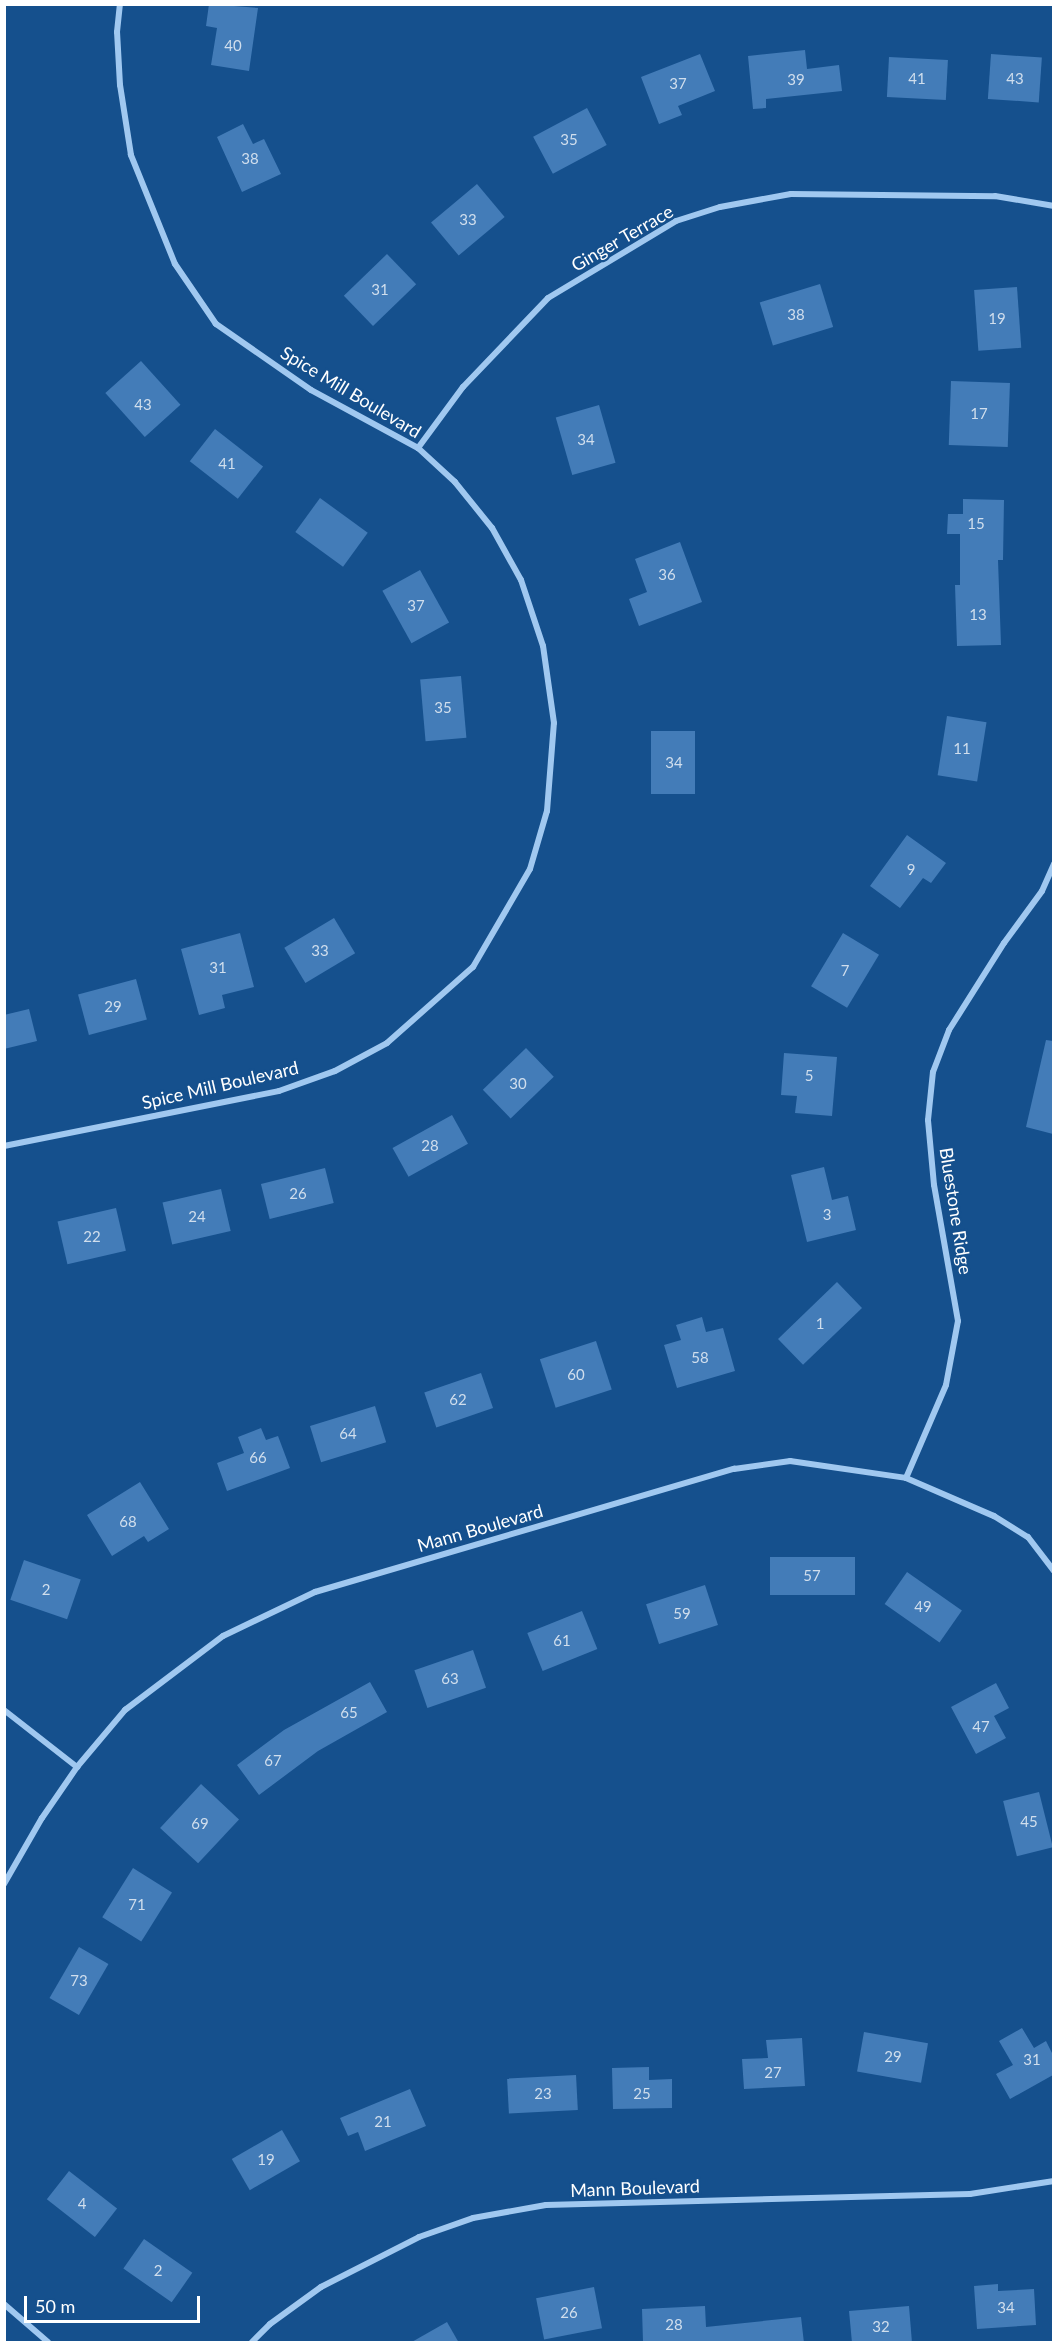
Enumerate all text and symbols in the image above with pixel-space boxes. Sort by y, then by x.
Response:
house number: 40 [224,37,242,55]
house number: 41 [908,70,926,88]
house number: 43 [1006,70,1024,88]
house number: 39 [787,71,805,89]
house number: 37 [669,75,687,93]
house number: 35 [560,131,578,149]
house number: 38 [241,150,259,168]
street label: Ginger Terrace [567,200,677,276]
house number: 33 [459,211,477,229]
house number: 31 [371,281,389,299]
house number: 38 [787,306,805,324]
house number: 19 [988,310,1006,328]
street label: Spice Mill Boulevard [277,342,425,442]
house number: 43 [134,396,152,414]
house number: 17 [970,405,988,423]
house number: 34 [577,431,595,449]
house number: 41 [218,455,236,473]
house number: 15 [967,515,985,533]
house number: 36 [658,566,676,584]
house number: 37 [407,597,425,615]
house number: 13 [969,606,987,624]
house number: 35 [434,699,452,717]
house number: 11 [953,740,971,758]
house number: 34 [665,754,683,772]
house number: 9 [907,861,915,879]
house number: 33 [311,942,329,960]
house number: 31 [209,959,227,977]
house number: 7 [841,962,849,980]
house number: 29 [104,998,122,1016]
street label: Spice Mill Boulevard [140,1056,300,1114]
house number: 5 [805,1067,813,1085]
house number: 30 [509,1075,527,1093]
house number: 28 [421,1137,439,1155]
street label: Bluestone Ridge [935,1146,977,1276]
house number: 26 [289,1185,307,1203]
house number: 3 [823,1206,831,1224]
house number: 24 [188,1208,206,1226]
house number: 22 [83,1228,101,1246]
house number: 1 [816,1315,824,1333]
house number: 58 [691,1349,709,1367]
house number: 60 [567,1366,585,1384]
house number: 62 [449,1391,467,1409]
house number: 64 [339,1425,357,1443]
house number: 66 [249,1449,267,1467]
street label: Mann Boulevard [415,1500,545,1556]
house number: 68 [119,1513,137,1531]
house number: 57 [803,1567,821,1585]
house number: 2 [42,1581,50,1599]
house number: 49 [914,1598,932,1616]
house number: 59 [673,1605,691,1623]
house number: 61 [553,1632,571,1650]
house number: 63 [441,1670,459,1688]
house number: 65 [340,1704,358,1722]
house number: 47 [972,1718,990,1736]
house number: 67 [264,1752,282,1770]
house number: 45 [1020,1813,1038,1831]
house number: 69 [191,1815,209,1833]
house number: 71 [128,1896,146,1914]
house number: 73 [70,1972,88,1990]
house number: 29 [884,2048,902,2066]
house number: 31 [1023,2051,1041,2069]
house number: 27 [764,2064,782,2082]
house number: 23 [534,2085,552,2103]
house number: 25 [633,2085,651,2103]
house number: 21 [374,2113,392,2131]
house number: 19 [257,2151,275,2169]
street label: Mann Boulevard [570,2175,700,2201]
house number: 4 [78,2195,86,2213]
house number: 2 [154,2262,162,2280]
scale bar [27,2284,202,2322]
text: 50 m [35,2295,75,2317]
house number: 34 [997,2299,1015,2317]
house number: 26 [560,2304,578,2322]
house number: 28 [665,2316,683,2334]
house number: 32 [872,2318,890,2336]

